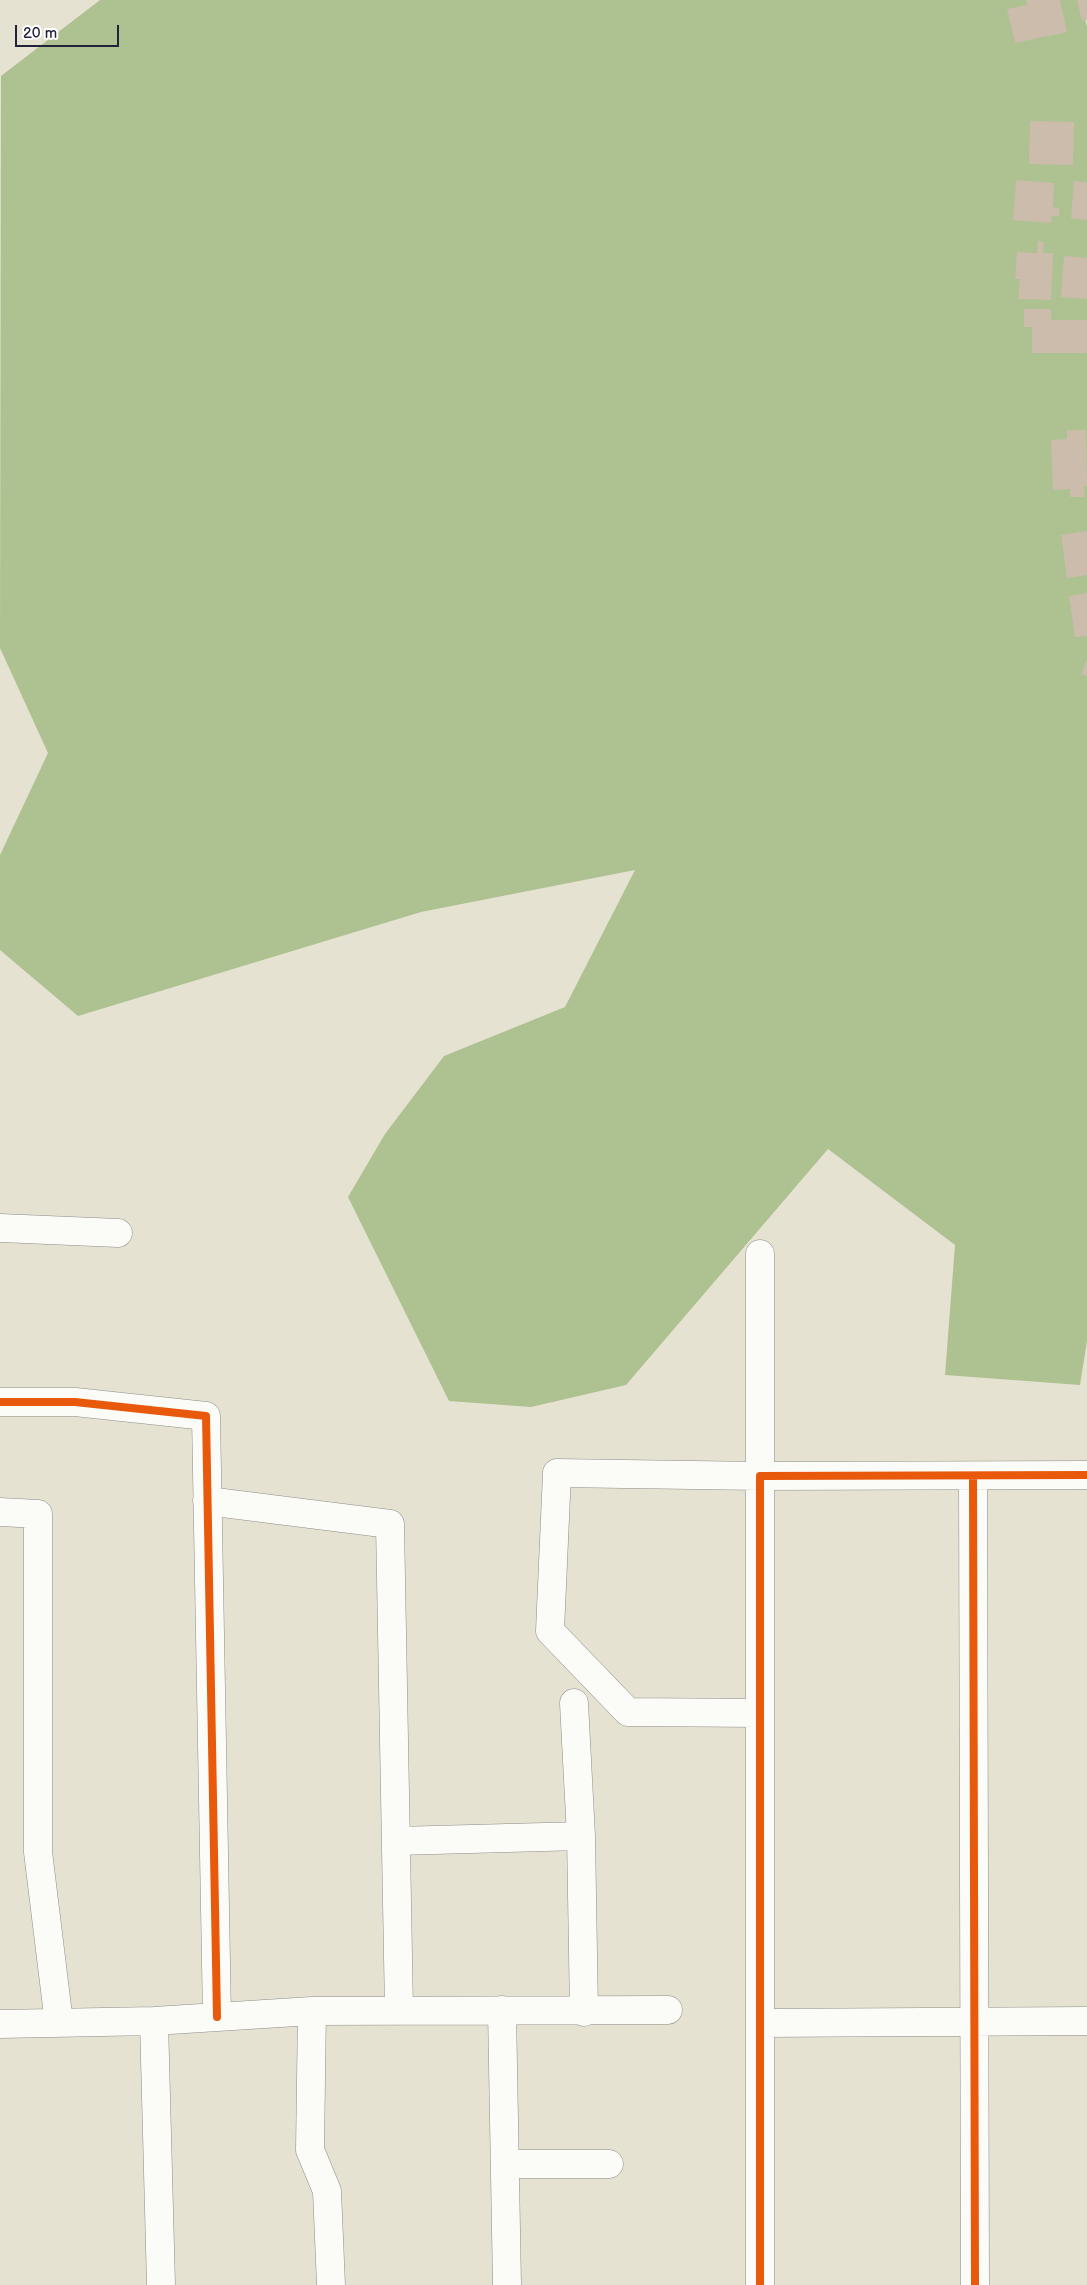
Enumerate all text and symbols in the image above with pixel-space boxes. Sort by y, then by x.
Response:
scale bar [18,15,121,47]
text: 20 m [23,24,57,43]

